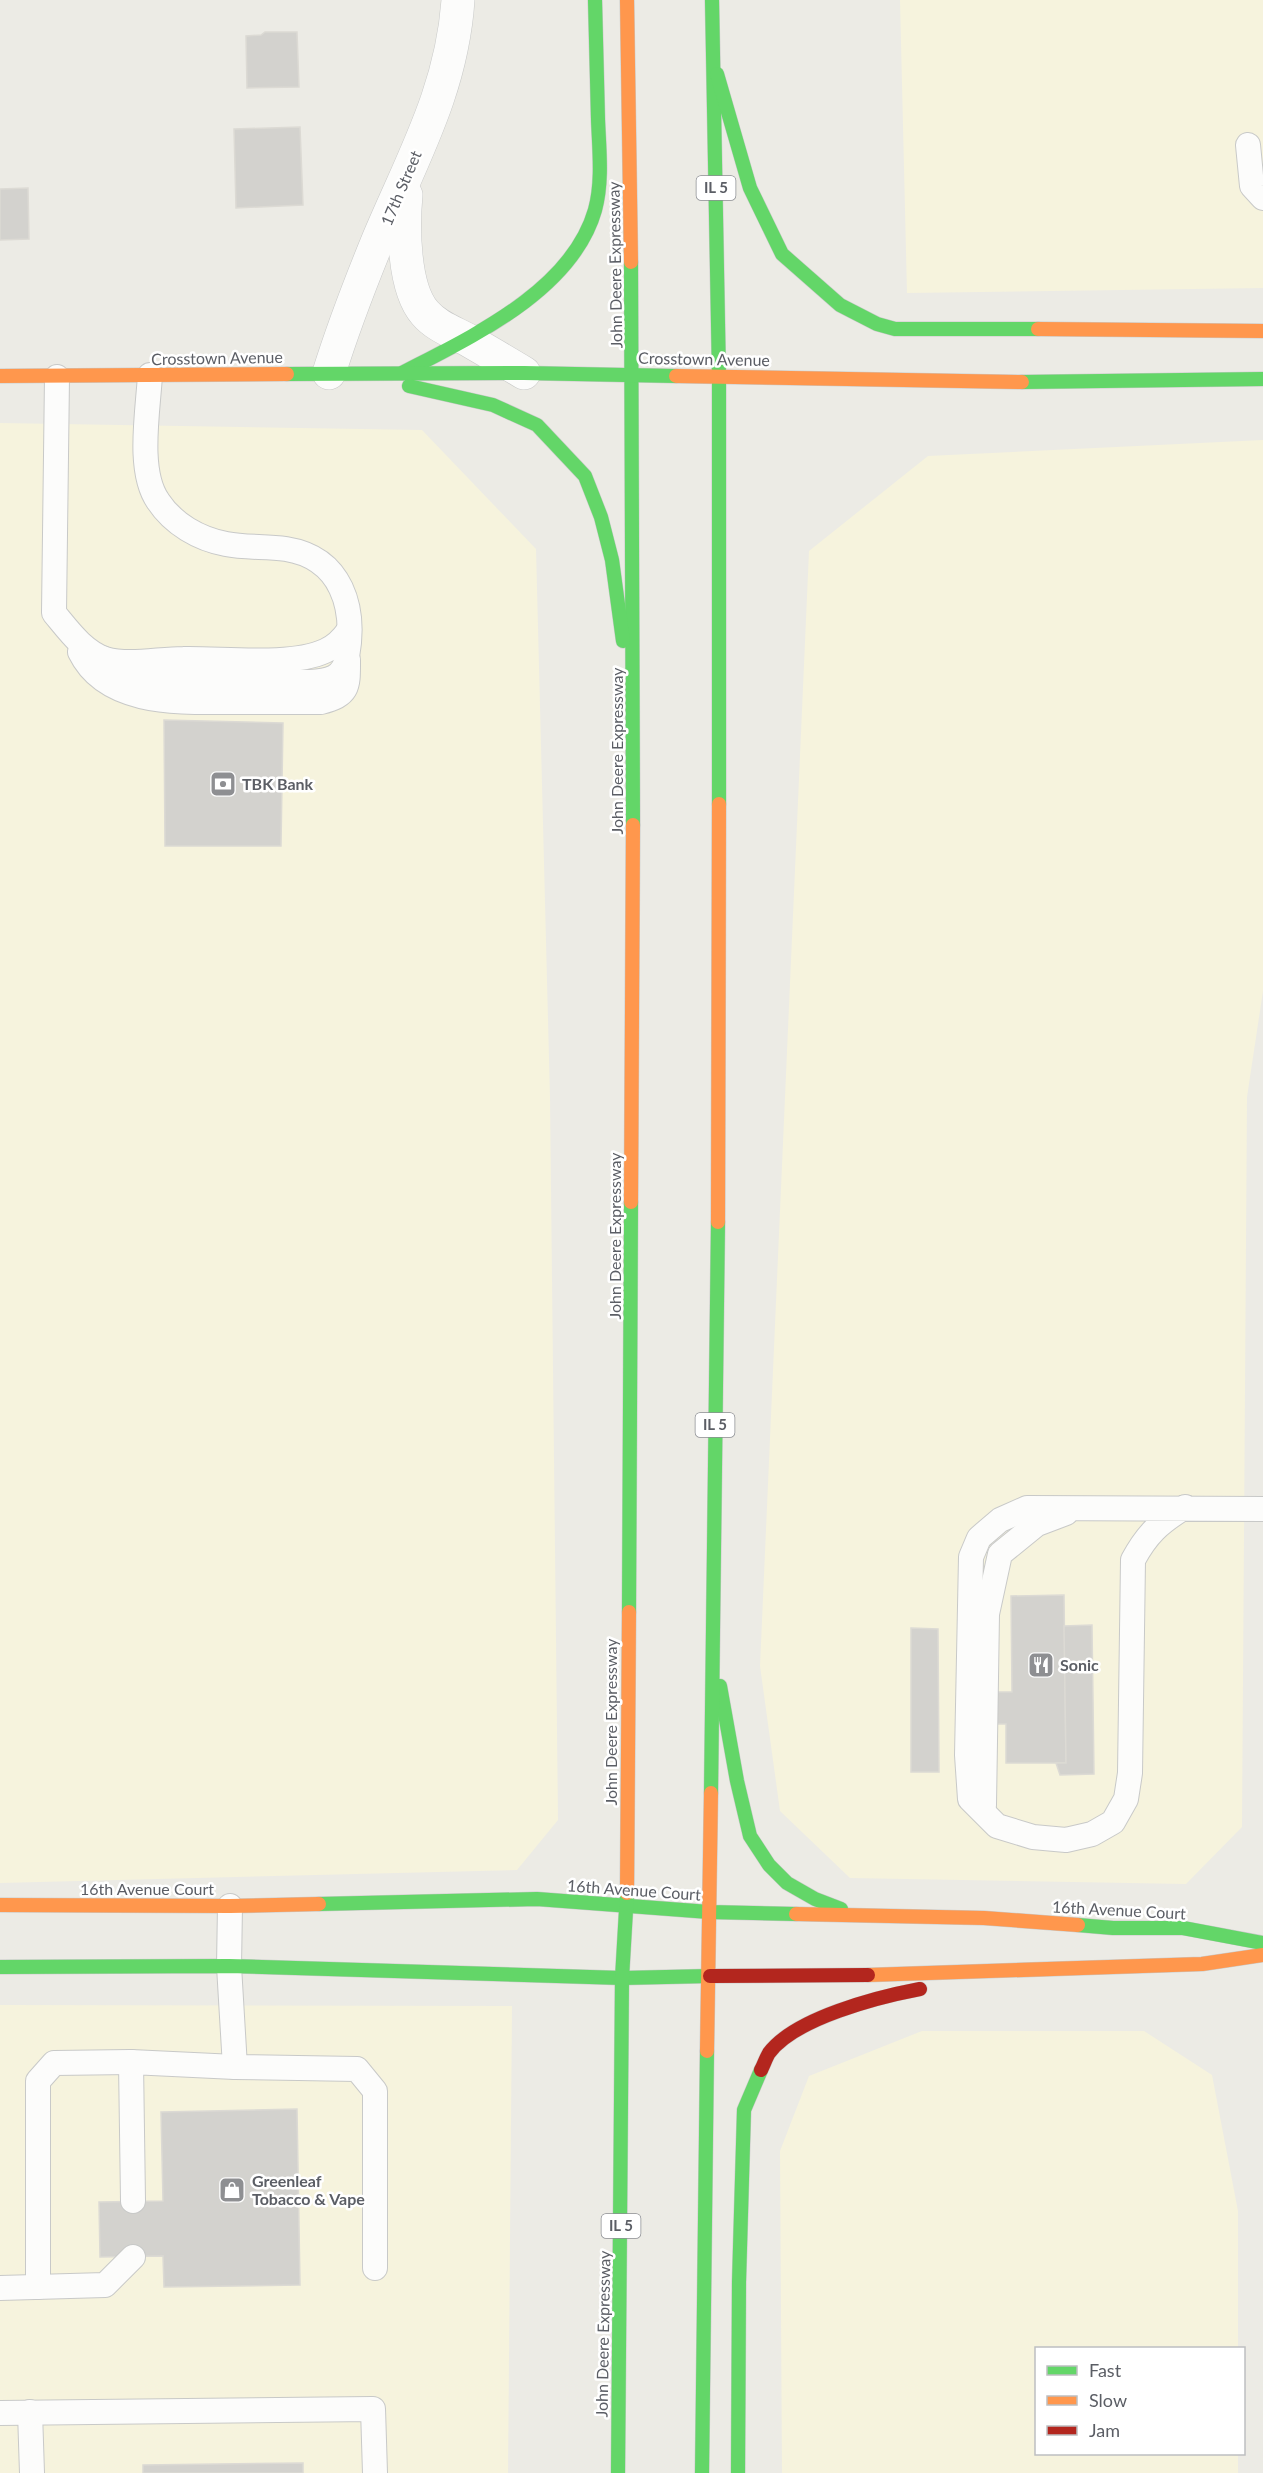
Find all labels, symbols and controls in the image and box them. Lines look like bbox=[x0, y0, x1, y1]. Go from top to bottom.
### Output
street label: 17th Street bbox=[376, 147, 425, 228]
road number: IL 5 bbox=[696, 176, 736, 200]
street label: John Deere Expressway bbox=[604, 181, 625, 349]
street label: Crosstown Avenue bbox=[151, 347, 283, 368]
street label: Crosstown Avenue bbox=[638, 348, 770, 369]
street label: John Deere Expressway bbox=[607, 667, 626, 834]
bank icon: TBK Bank bbox=[208, 769, 238, 799]
place label: TBK Bank bbox=[242, 774, 314, 793]
street label: John Deere Expressway bbox=[605, 1152, 624, 1319]
road number: IL 5 bbox=[696, 1413, 734, 1437]
street label: John Deere Expressway bbox=[601, 1638, 620, 1805]
restaurant icon: Sonic bbox=[1026, 1650, 1056, 1680]
place label: Sonic bbox=[1060, 1655, 1099, 1674]
street label: 16th Avenue Court bbox=[567, 1875, 702, 1904]
street label: 16th Avenue Court bbox=[80, 1879, 214, 1898]
street label: 16th Avenue Court bbox=[1052, 1897, 1187, 1923]
place label: Greenleaf Tobacco & Vape bbox=[252, 2171, 365, 2208]
shop icon: Greenleaf Tobacco & Vape bbox=[217, 2175, 247, 2205]
road number: IL 5 bbox=[602, 2214, 640, 2238]
street label: John Deere Expressway bbox=[592, 2250, 613, 2418]
legend bbox=[1035, 2347, 1245, 2455]
text: Fast bbox=[1089, 2359, 1122, 2381]
text: Slow bbox=[1089, 2389, 1127, 2411]
text: Jam bbox=[1089, 2419, 1120, 2441]

